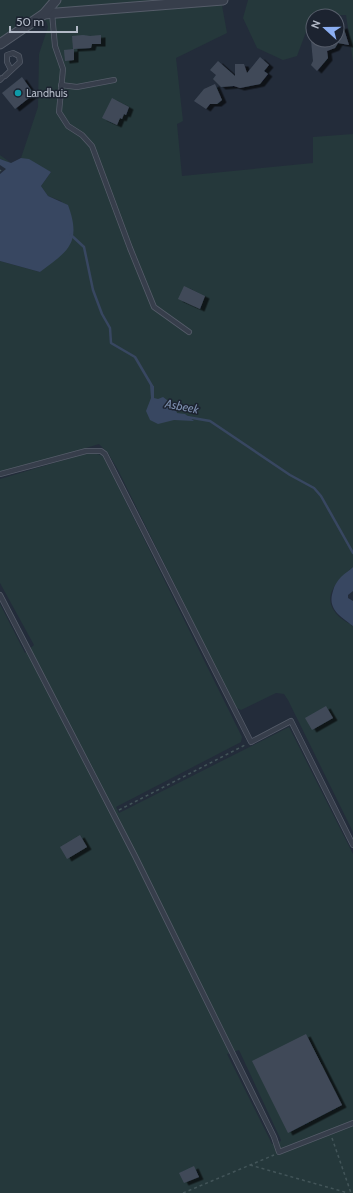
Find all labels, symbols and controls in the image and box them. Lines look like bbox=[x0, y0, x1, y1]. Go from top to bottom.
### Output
scale bar bbox=[10, 8, 77, 34]
north arrow bbox=[305, 8, 345, 48]
text: 50 m bbox=[16, 14, 44, 29]
text: N bbox=[308, 18, 324, 31]
place label: Landhuis bbox=[26, 86, 68, 100]
marker: Landhuis bbox=[13, 88, 23, 98]
water label: Asbeek bbox=[163, 395, 201, 417]

